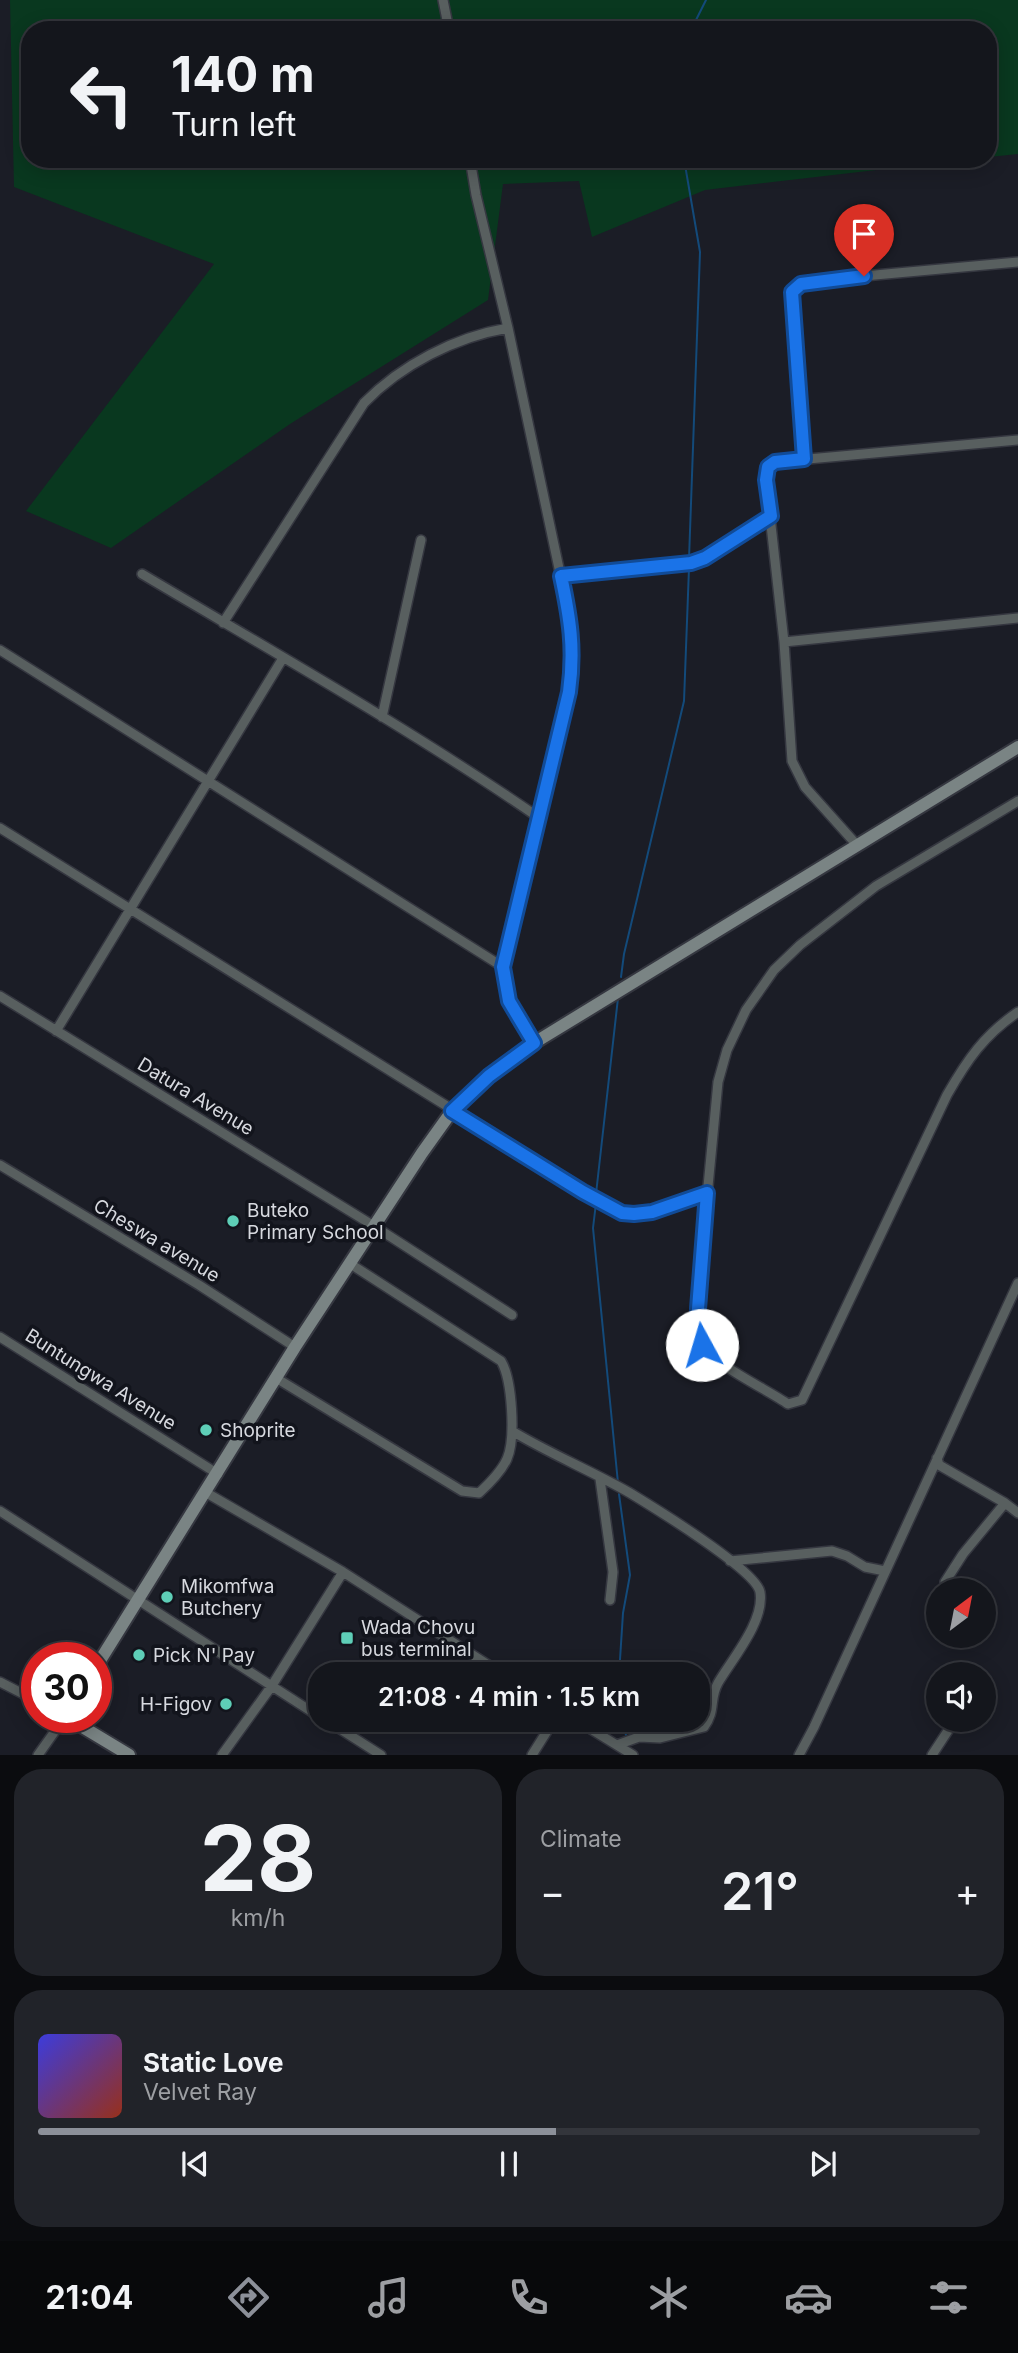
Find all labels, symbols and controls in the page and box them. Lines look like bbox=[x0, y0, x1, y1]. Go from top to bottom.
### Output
text: 140 m bbox=[171, 45, 315, 104]
icon: left bbox=[56, 49, 147, 140]
text: Turn left bbox=[171, 105, 296, 144]
pin bbox=[834, 204, 894, 276]
icon: arrive bbox=[845, 215, 883, 253]
street label: Datura Avenue bbox=[133, 1053, 258, 1140]
street label: Cheswa avenue bbox=[89, 1194, 224, 1287]
place label: Buteko Primary School bbox=[247, 1199, 384, 1244]
marker: Buteko Primary School bbox=[225, 1213, 241, 1229]
position arrow bbox=[665, 1308, 739, 1382]
street label: Buntungwa Avenue bbox=[21, 1324, 180, 1435]
place label: Shoprite bbox=[220, 1419, 296, 1442]
marker: Shoprite bbox=[198, 1422, 214, 1438]
place label: Mikomfwa Butchery bbox=[181, 1575, 274, 1620]
north arrow bbox=[926, 1578, 996, 1648]
map controls bbox=[926, 1578, 996, 1732]
marker: Mikomfwa Butchery bbox=[159, 1589, 175, 1605]
place label: Wada Chovu bus terminal bbox=[361, 1616, 475, 1661]
marker: Wada Chovu bus terminal bbox=[339, 1630, 355, 1646]
speed limit sign: 30 bbox=[21, 1642, 112, 1733]
place label: Pick N' Pay bbox=[153, 1644, 255, 1667]
marker: Pick N' Pay bbox=[131, 1647, 147, 1663]
button: sound bbox=[926, 1662, 996, 1732]
text: 21:08 · 4 min · 1.5 km bbox=[378, 1681, 640, 1712]
place label: H-Figov bbox=[140, 1693, 212, 1716]
marker: H-Figov bbox=[218, 1696, 234, 1712]
text: 28 bbox=[200, 1803, 316, 1913]
text: Climate bbox=[540, 1825, 622, 1853]
text: 21° bbox=[721, 1860, 799, 1923]
text: − bbox=[540, 1869, 565, 1915]
text: + bbox=[955, 1869, 980, 1915]
text: km/h bbox=[231, 1904, 285, 1932]
text: Static Love bbox=[143, 2047, 284, 2078]
text: Velvet Ray bbox=[143, 2078, 257, 2106]
icon: previous bbox=[176, 2145, 214, 2183]
icon: pause bbox=[490, 2145, 528, 2183]
icon: next bbox=[804, 2145, 842, 2183]
icon: directions bbox=[224, 2273, 273, 2322]
icon: music bbox=[364, 2273, 413, 2322]
icon: phone bbox=[504, 2273, 553, 2322]
icon: climate bbox=[644, 2273, 693, 2322]
icon: car bbox=[784, 2273, 833, 2322]
icon: filters bbox=[924, 2273, 973, 2322]
text: 21:04 bbox=[45, 2278, 133, 2317]

